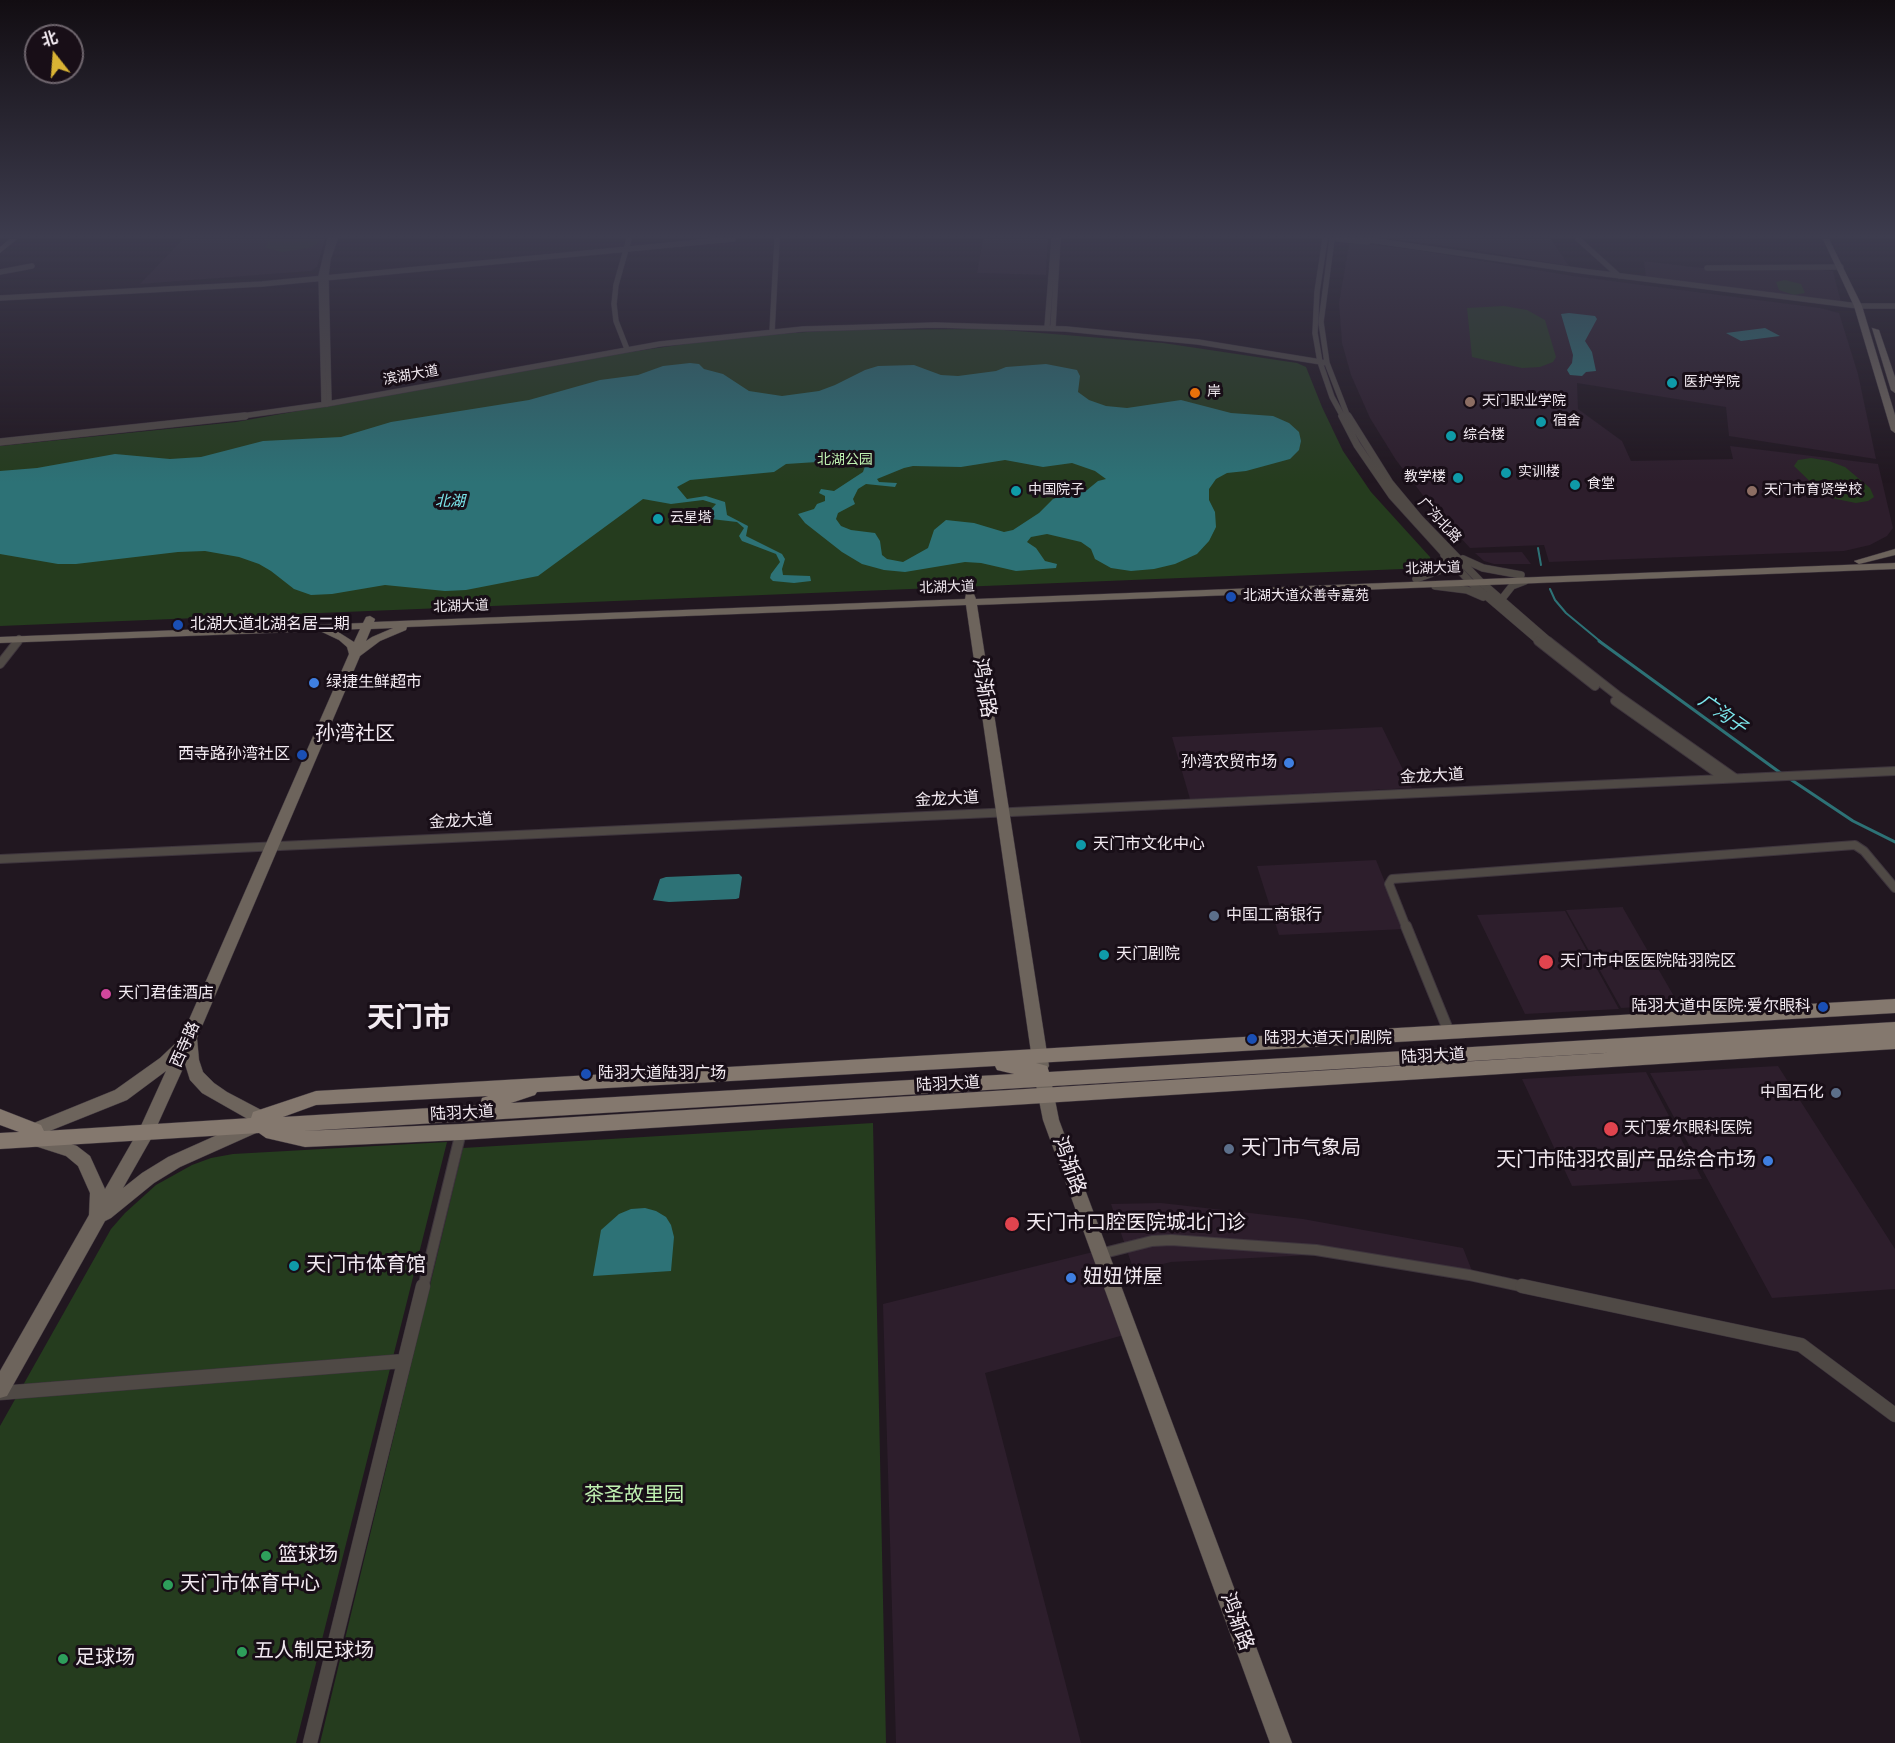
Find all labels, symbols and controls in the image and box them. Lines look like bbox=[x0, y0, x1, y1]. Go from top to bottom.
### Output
north arrow bbox=[24, 24, 84, 84]
text: 北 bbox=[38, 25, 60, 53]
street label: 滨湖大道 bbox=[382, 363, 440, 389]
place label: 医护学院 bbox=[1684, 375, 1740, 391]
marker: 医护学院 bbox=[1665, 376, 1679, 390]
place label: 岸 bbox=[1207, 385, 1221, 401]
marker: 岸 bbox=[1188, 386, 1202, 400]
place label: 天门职业学院 bbox=[1482, 394, 1566, 410]
marker: 天门职业学院 bbox=[1463, 395, 1477, 409]
place label: 宿舍 bbox=[1553, 414, 1581, 430]
marker: 宿舍 bbox=[1534, 415, 1548, 429]
place label: 综合楼 bbox=[1463, 428, 1505, 444]
marker: 综合楼 bbox=[1444, 429, 1458, 443]
park label: 北湖公园 bbox=[817, 453, 873, 469]
place label: 实训楼 bbox=[1518, 465, 1560, 481]
marker: 实训楼 bbox=[1499, 466, 1513, 480]
place label: 教学楼 bbox=[1404, 470, 1446, 486]
marker: 教学楼 bbox=[1451, 471, 1465, 485]
place label: 食堂 bbox=[1587, 477, 1615, 493]
marker: 食堂 bbox=[1568, 478, 1582, 492]
place label: 中国院子 bbox=[1028, 483, 1084, 499]
place label: 天门市育贤学校 bbox=[1764, 483, 1862, 499]
marker: 中国院子 bbox=[1009, 484, 1023, 498]
marker: 天门市育贤学校 bbox=[1745, 484, 1759, 498]
water label: 北湖 bbox=[435, 493, 465, 511]
street label: 广沟北路 bbox=[1414, 495, 1464, 547]
place label: 云星塔 bbox=[670, 511, 712, 527]
marker: 云星塔 bbox=[651, 512, 665, 526]
street label: 北湖大道 bbox=[1405, 560, 1461, 578]
street label: 北湖大道 bbox=[919, 579, 975, 597]
place label: 北湖大道众善寺嘉苑 bbox=[1243, 589, 1369, 605]
marker: 北湖大道众善寺嘉苑 bbox=[1224, 590, 1238, 604]
street label: 北湖大道 bbox=[433, 598, 489, 616]
place label: 北湖大道北湖名居二期 bbox=[190, 615, 350, 635]
marker: 北湖大道北湖名居二期 bbox=[171, 618, 185, 632]
street label: 鸿渐路 bbox=[966, 656, 1000, 720]
place label: 绿捷生鲜超市 bbox=[326, 673, 422, 693]
marker: 绿捷生鲜超市 bbox=[307, 676, 321, 690]
water label: 广沟子 bbox=[1694, 691, 1750, 739]
district label: 孙湾社区 bbox=[315, 723, 395, 747]
place label: 西寺路孙湾社区 bbox=[178, 745, 290, 765]
marker: 西寺路孙湾社区 bbox=[295, 748, 309, 762]
place label: 孙湾农贸市场 bbox=[1181, 753, 1277, 773]
marker: 孙湾农贸市场 bbox=[1282, 756, 1296, 770]
street label: 金龙大道 bbox=[1400, 766, 1464, 788]
street label: 金龙大道 bbox=[915, 789, 979, 811]
street label: 金龙大道 bbox=[429, 811, 493, 833]
place label: 天门市文化中心 bbox=[1093, 835, 1205, 855]
marker: 天门市文化中心 bbox=[1074, 838, 1088, 852]
place label: 中国工商银行 bbox=[1226, 906, 1322, 926]
marker: 中国工商银行 bbox=[1207, 909, 1221, 923]
place label: 天门剧院 bbox=[1116, 945, 1180, 965]
marker: 天门剧院 bbox=[1097, 948, 1111, 962]
place label: 天门市中医医院陆羽院区 bbox=[1560, 952, 1736, 972]
marker: 天门市中医医院陆羽院区 bbox=[1537, 953, 1555, 971]
place label: 天门君佳酒店 bbox=[118, 984, 214, 1004]
marker: 天门君佳酒店 bbox=[99, 987, 113, 1001]
place label: 陆羽大道中医院·爱尔眼科 bbox=[1632, 997, 1811, 1017]
marker: 陆羽大道中医院·爱尔眼科 bbox=[1816, 1000, 1830, 1014]
district label: 天门市 bbox=[367, 1003, 451, 1037]
street label: 西寺路 bbox=[167, 1019, 205, 1071]
place label: 陆羽大道天门剧院 bbox=[1264, 1029, 1392, 1049]
marker: 陆羽大道天门剧院 bbox=[1245, 1032, 1259, 1046]
street label: 陆羽大道 bbox=[1401, 1046, 1465, 1068]
place label: 陆羽大道陆羽广场 bbox=[598, 1064, 726, 1084]
marker: 陆羽大道陆羽广场 bbox=[579, 1067, 593, 1081]
street label: 陆羽大道 bbox=[916, 1074, 980, 1096]
place label: 中国石化 bbox=[1760, 1083, 1824, 1103]
marker: 中国石化 bbox=[1829, 1086, 1843, 1100]
street label: 陆羽大道 bbox=[430, 1103, 494, 1125]
place label: 天门爱尔眼科医院 bbox=[1624, 1119, 1752, 1139]
marker: 天门爱尔眼科医院 bbox=[1602, 1120, 1620, 1138]
street label: 鸿渐路 bbox=[1046, 1134, 1090, 1198]
place label: 天门市气象局 bbox=[1241, 1137, 1361, 1161]
marker: 天门市气象局 bbox=[1222, 1142, 1236, 1156]
place label: 天门市陆羽农副产品综合市场 bbox=[1496, 1149, 1756, 1173]
marker: 天门市陆羽农副产品综合市场 bbox=[1761, 1154, 1775, 1168]
place label: 天门市口腔医院城北门诊 bbox=[1026, 1212, 1246, 1236]
marker: 天门市口腔医院城北门诊 bbox=[1003, 1215, 1021, 1233]
place label: 天门市体育馆 bbox=[306, 1254, 426, 1278]
marker: 天门市体育馆 bbox=[287, 1259, 301, 1273]
place label: 妞妞饼屋 bbox=[1083, 1266, 1163, 1290]
marker: 妞妞饼屋 bbox=[1064, 1271, 1078, 1285]
park label: 茶圣故里园 bbox=[584, 1484, 684, 1508]
place label: 篮球场 bbox=[278, 1544, 338, 1568]
marker: 篮球场 bbox=[259, 1549, 273, 1563]
place label: 天门市体育中心 bbox=[180, 1573, 320, 1597]
marker: 天门市体育中心 bbox=[161, 1578, 175, 1592]
street label: 鸿渐路 bbox=[1214, 1590, 1258, 1654]
place label: 五人制足球场 bbox=[254, 1640, 374, 1664]
marker: 五人制足球场 bbox=[235, 1645, 249, 1659]
place label: 足球场 bbox=[75, 1647, 135, 1671]
marker: 足球场 bbox=[56, 1652, 70, 1666]

